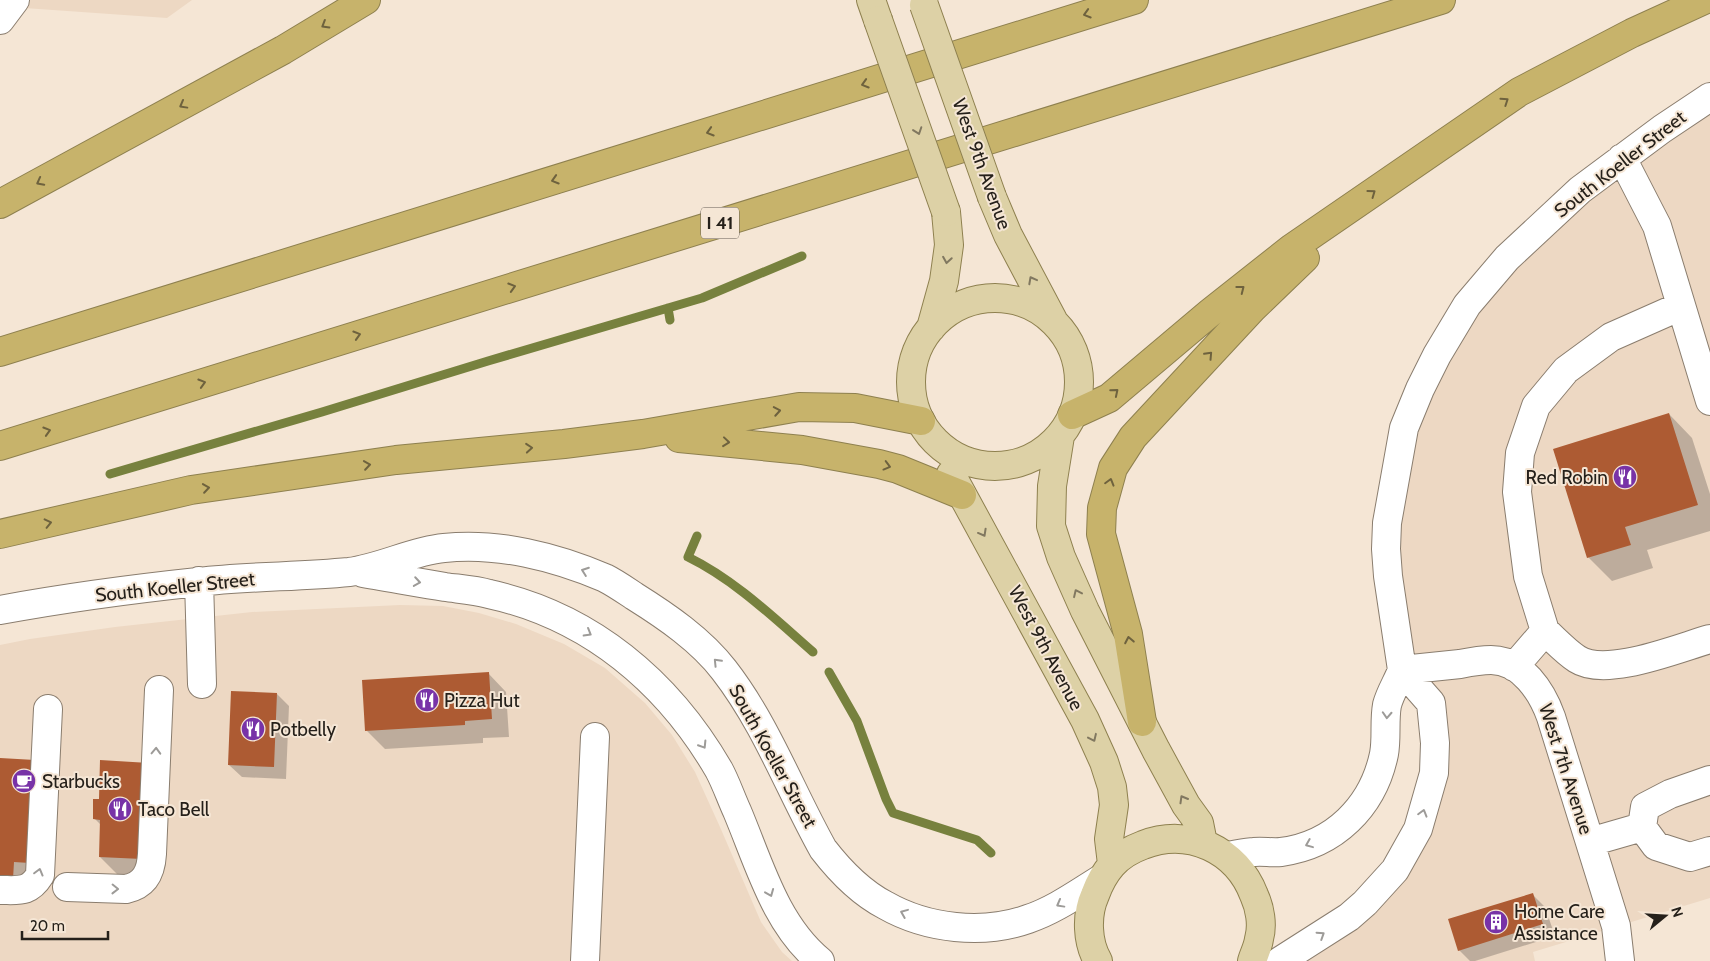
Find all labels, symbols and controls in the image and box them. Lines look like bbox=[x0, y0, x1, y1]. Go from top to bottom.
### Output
one-way arrow bbox=[1083, 9, 1092, 19]
one-way arrow bbox=[321, 19, 330, 29]
one-way arrow bbox=[861, 78, 870, 88]
street label: West 9th Avenue bbox=[948, 95, 1016, 233]
one-way arrow bbox=[1500, 98, 1509, 107]
one-way arrow bbox=[180, 99, 189, 109]
street label: South Koeller Street bbox=[1550, 105, 1691, 222]
one-way arrow bbox=[706, 126, 715, 136]
one-way arrow bbox=[912, 127, 922, 135]
one-way arrow bbox=[551, 174, 559, 184]
one-way arrow bbox=[37, 176, 46, 186]
one-way arrow bbox=[1366, 190, 1376, 199]
road number: I 41 bbox=[701, 208, 739, 238]
one-way arrow bbox=[942, 257, 953, 265]
one-way arrow bbox=[1028, 276, 1038, 285]
one-way arrow bbox=[508, 283, 516, 293]
one-way arrow bbox=[1235, 286, 1244, 295]
one-way arrow bbox=[352, 331, 361, 341]
one-way arrow bbox=[1203, 352, 1212, 361]
one-way arrow bbox=[197, 379, 205, 389]
one-way arrow bbox=[1109, 390, 1118, 398]
one-way arrow bbox=[773, 406, 782, 416]
one-way arrow bbox=[42, 427, 50, 437]
one-way arrow bbox=[723, 436, 731, 447]
one-way arrow bbox=[525, 442, 533, 453]
one-way arrow bbox=[363, 460, 371, 470]
one-way arrow bbox=[882, 461, 890, 471]
restaurant icon: Red Robin bbox=[1612, 464, 1638, 490]
place label: Red Robin bbox=[1526, 466, 1608, 489]
one-way arrow bbox=[1104, 478, 1114, 486]
one-way arrow bbox=[203, 483, 211, 494]
one-way arrow bbox=[43, 518, 52, 529]
one-way arrow bbox=[977, 528, 987, 537]
street label: South Koeller Street bbox=[94, 567, 257, 607]
one-way arrow bbox=[581, 567, 589, 577]
one-way arrow bbox=[413, 576, 421, 587]
street label: West 9th Avenue bbox=[1004, 582, 1089, 714]
one-way arrow bbox=[1073, 589, 1083, 598]
one-way arrow bbox=[582, 627, 591, 637]
one-way arrow bbox=[1124, 635, 1134, 644]
one-way arrow bbox=[714, 659, 723, 668]
street label: South Koeller Street bbox=[724, 680, 822, 832]
restaurant icon: Pizza Hut bbox=[414, 687, 440, 713]
place label: Pizza Hut bbox=[444, 689, 520, 712]
street label: West 7th Avenue bbox=[1534, 701, 1598, 838]
one-way arrow bbox=[1381, 712, 1392, 720]
restaurant icon: Potbelly bbox=[240, 716, 266, 742]
place label: Potbelly bbox=[270, 718, 336, 741]
one-way arrow bbox=[1086, 733, 1097, 742]
one-way arrow bbox=[697, 740, 707, 749]
one-way arrow bbox=[151, 746, 162, 754]
cafe icon: Starbucks bbox=[11, 768, 37, 794]
place label: Starbucks bbox=[42, 770, 120, 793]
restaurant icon: Taco Bell bbox=[107, 796, 133, 822]
one-way arrow bbox=[1180, 796, 1190, 805]
place label: Taco Bell bbox=[138, 798, 210, 821]
one-way arrow bbox=[1417, 809, 1427, 818]
one-way arrow bbox=[1305, 838, 1313, 848]
one-way arrow bbox=[33, 868, 44, 877]
one-way arrow bbox=[112, 884, 120, 894]
one-way arrow bbox=[765, 888, 775, 896]
north arrow bbox=[1640, 891, 1690, 941]
one-way arrow bbox=[1056, 898, 1065, 908]
place label: Home Care Assistance bbox=[1514, 900, 1605, 945]
text: N bbox=[1667, 904, 1687, 919]
scale bar bbox=[22, 908, 109, 940]
one-way arrow bbox=[900, 909, 908, 919]
building icon: Home Care Assistance bbox=[1483, 909, 1509, 935]
text: 20 m bbox=[30, 917, 65, 935]
one-way arrow bbox=[1316, 932, 1325, 942]

